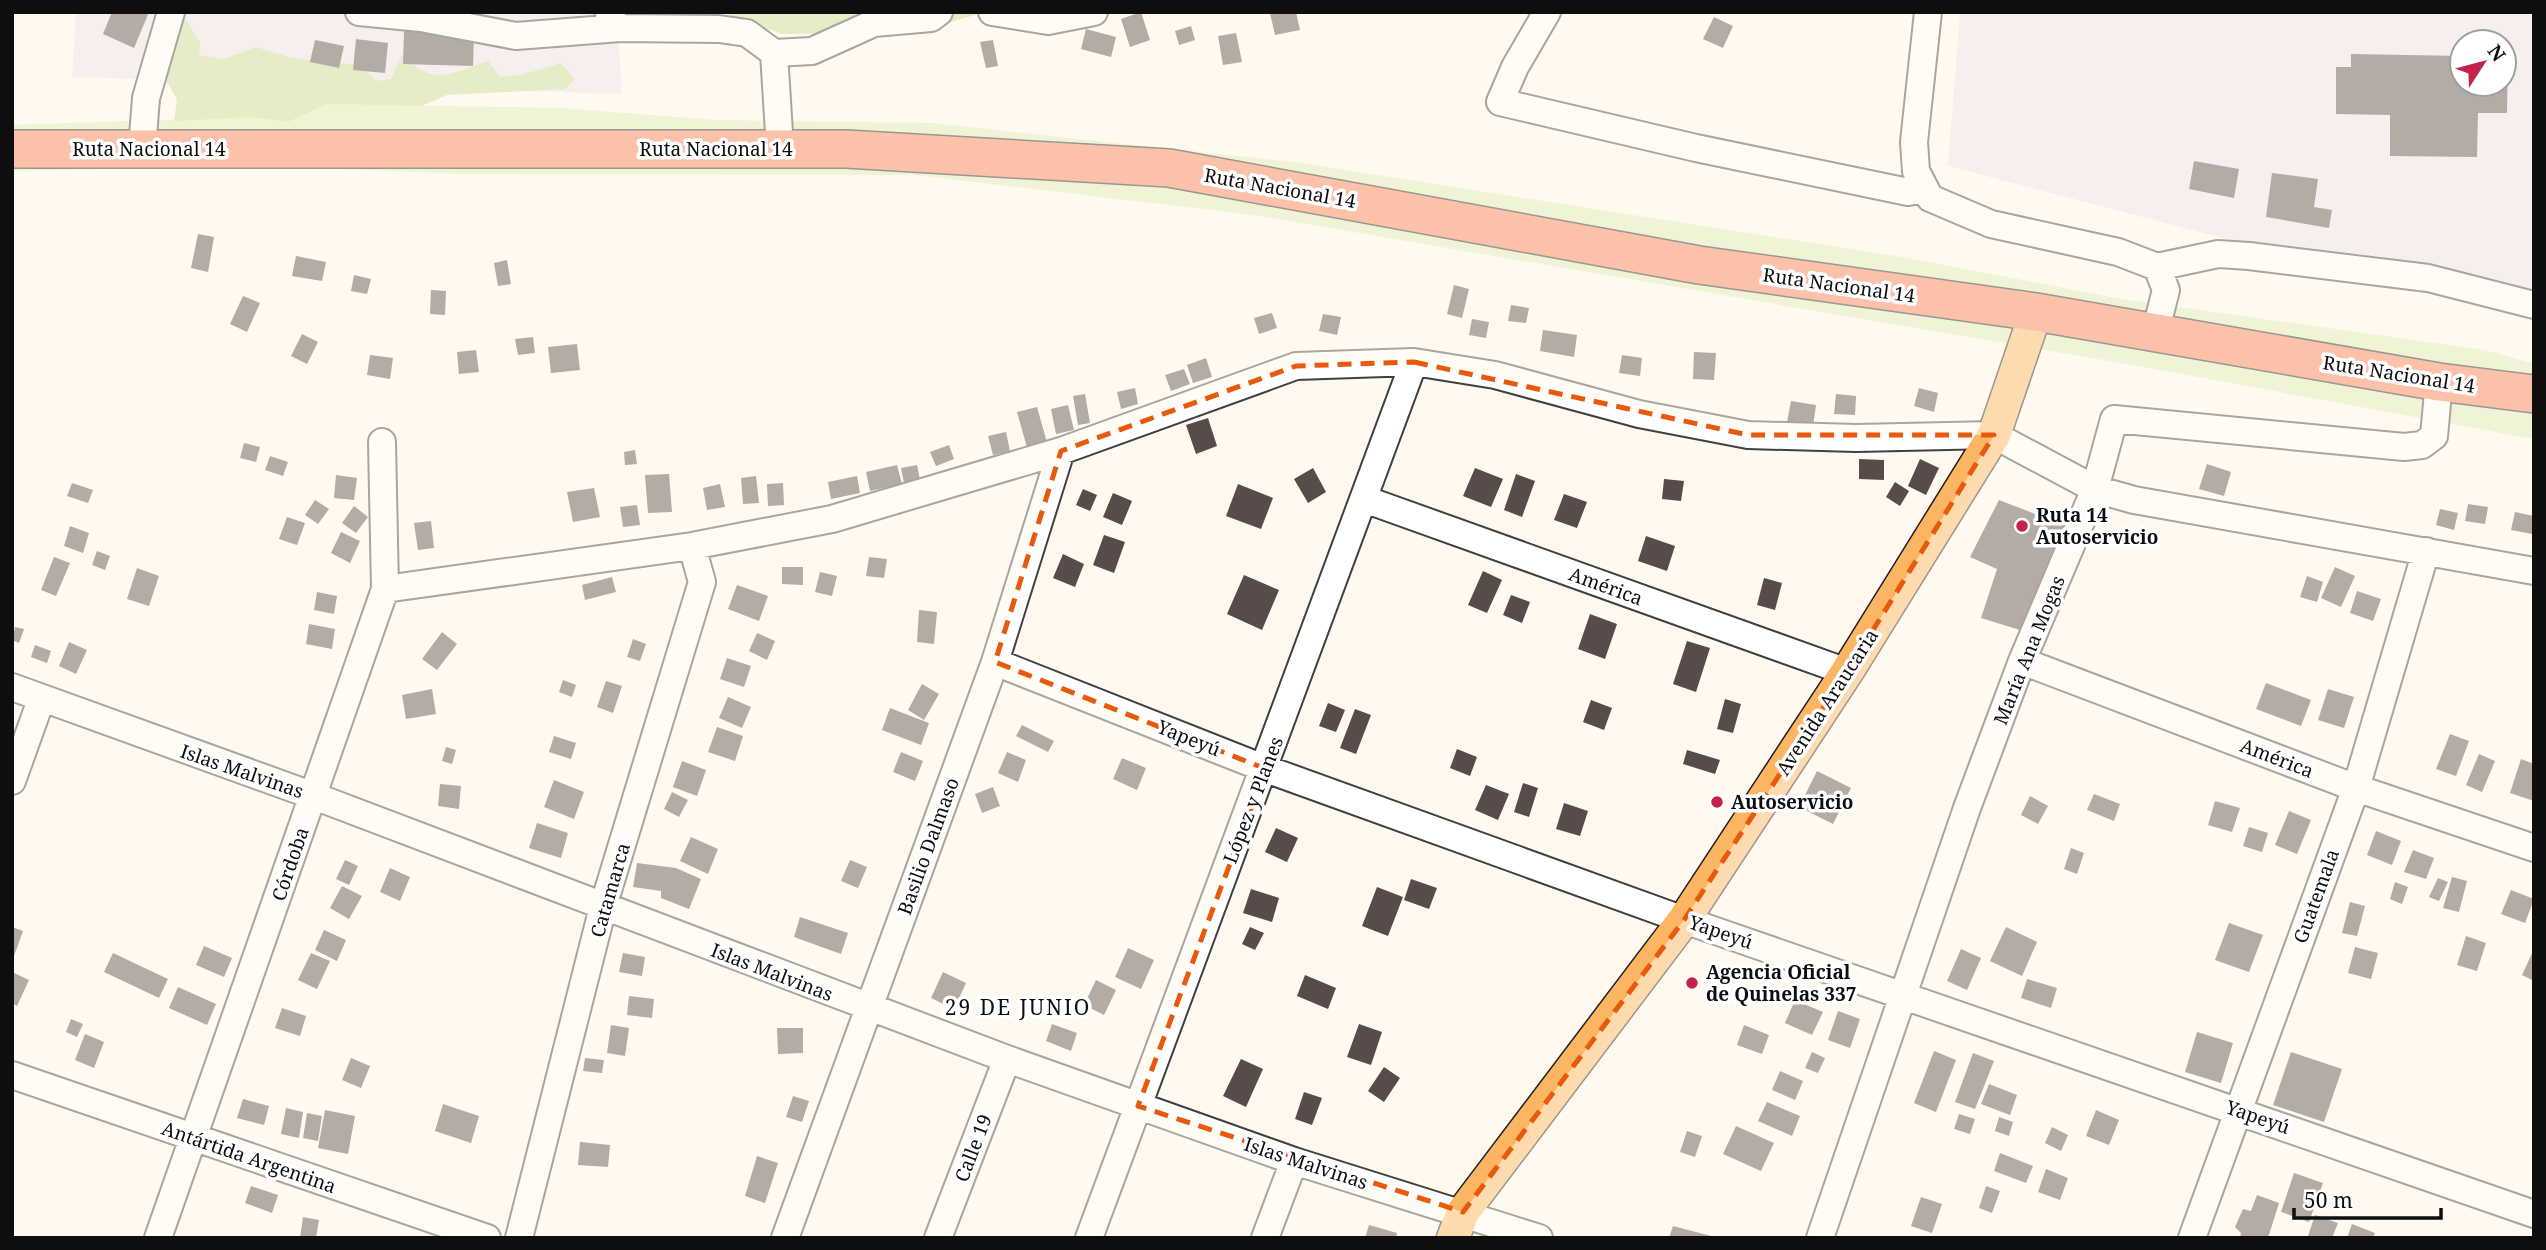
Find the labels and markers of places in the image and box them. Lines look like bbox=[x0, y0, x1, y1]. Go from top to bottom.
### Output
place label: Ruta 14 Autoservicio bbox=[2036, 502, 2158, 550]
marker: Ruta 14 Autoservicio bbox=[2014, 518, 2030, 534]
place label: Autoservicio bbox=[1731, 789, 1853, 815]
marker: Autoservicio bbox=[1709, 794, 1725, 810]
place label: Agencia Oficial de Quinelas 337 bbox=[1706, 959, 1856, 1007]
marker: Agencia Oficial de Quinelas 337 bbox=[1684, 975, 1700, 991]

